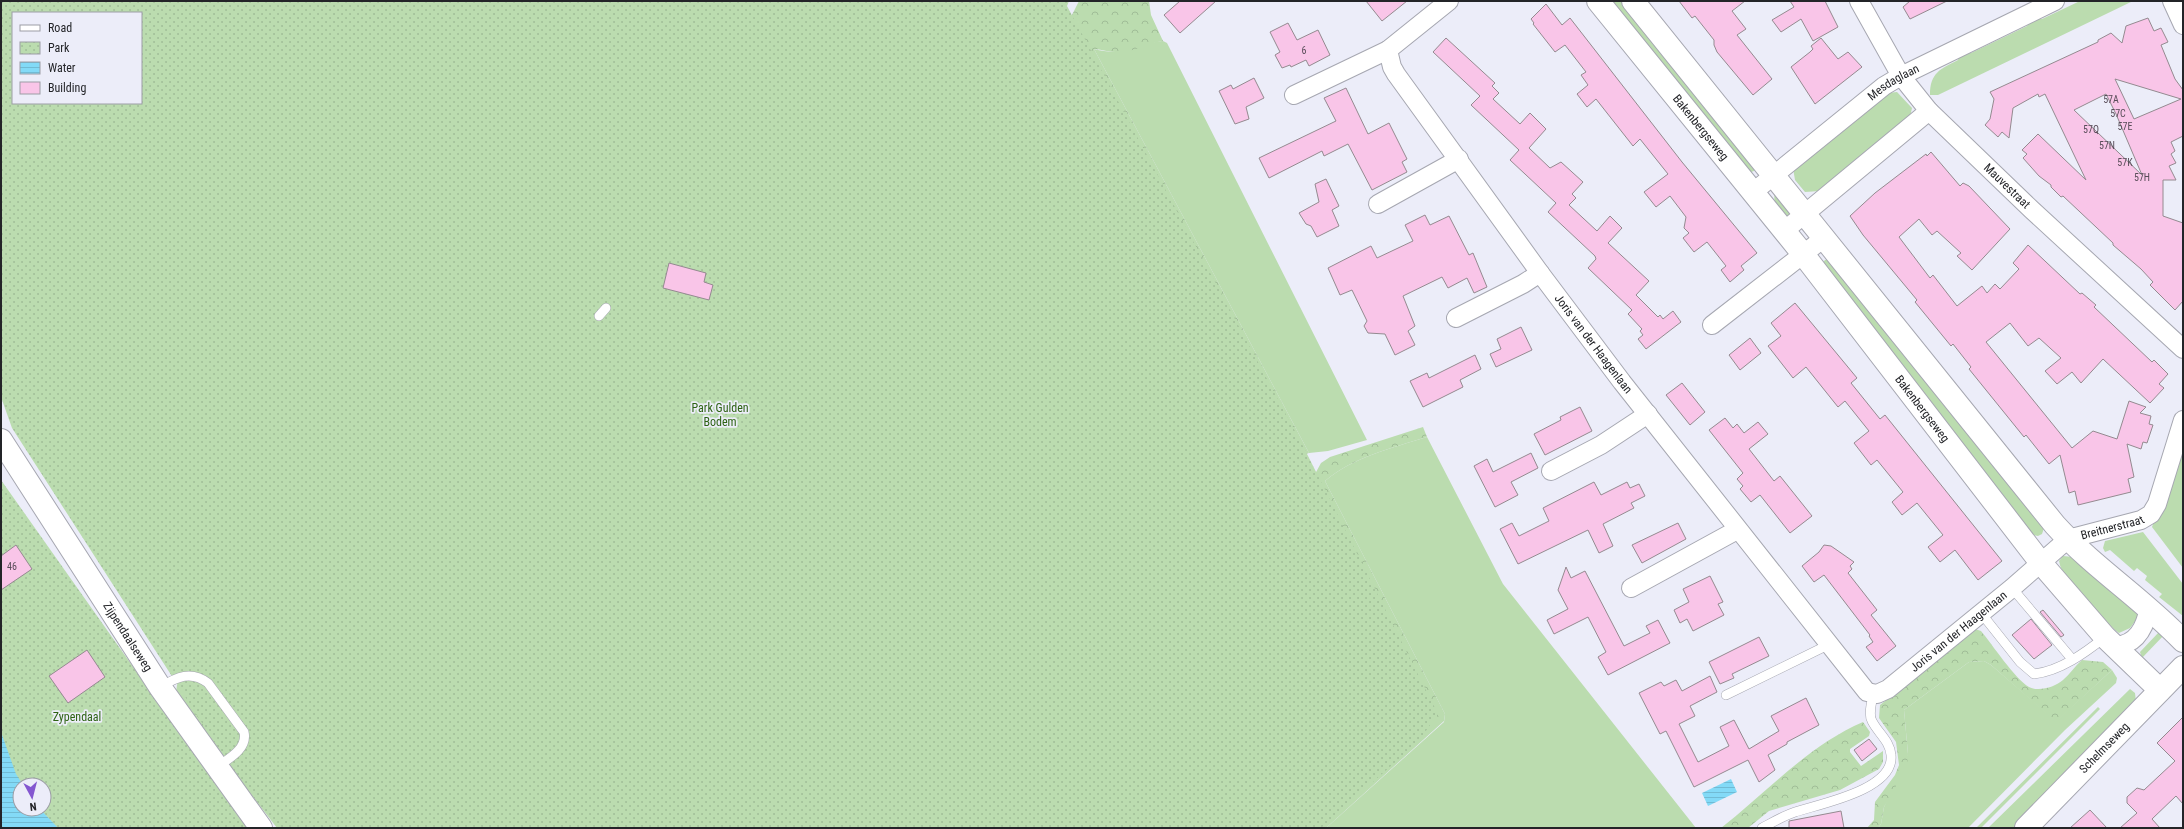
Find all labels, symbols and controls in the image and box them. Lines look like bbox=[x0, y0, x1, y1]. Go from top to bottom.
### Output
legend bbox=[12, 12, 142, 104]
text: Road bbox=[48, 21, 72, 35]
text: Park bbox=[48, 41, 70, 55]
house number: 6 bbox=[1302, 45, 1307, 56]
text: Water bbox=[48, 61, 76, 75]
street label: Mesdaglaan bbox=[1865, 61, 1922, 103]
text: Building bbox=[48, 81, 86, 95]
street label: Bakenbergseweg bbox=[1670, 92, 1731, 163]
house number: 57A bbox=[2103, 94, 2119, 105]
house number: 57C bbox=[2110, 108, 2126, 119]
house number: 57E bbox=[2118, 121, 2132, 132]
house number: 57Q bbox=[2083, 124, 2099, 135]
house number: 57N bbox=[2099, 140, 2115, 151]
house number: 57K bbox=[2117, 157, 2133, 168]
street label: Mauvestraat bbox=[1981, 161, 2033, 212]
house number: 57H bbox=[2134, 172, 2150, 183]
street label: Joris van der Haagenlaan bbox=[1552, 292, 1635, 396]
street label: Bakenbergseweg bbox=[1892, 373, 1952, 445]
park label: Park Gulden Bodem bbox=[691, 401, 749, 429]
street label: Breitnerstraat bbox=[2079, 512, 2147, 542]
house number: 46 bbox=[7, 561, 17, 572]
street label: Joris van der Haagenlaan bbox=[1908, 588, 2010, 675]
street label: Zijpendaalseweg bbox=[100, 599, 155, 674]
park label: Zypendaal bbox=[53, 710, 101, 724]
street label: Schelmseweg bbox=[2076, 719, 2132, 776]
north arrow bbox=[12, 777, 52, 817]
text: N bbox=[29, 800, 37, 813]

